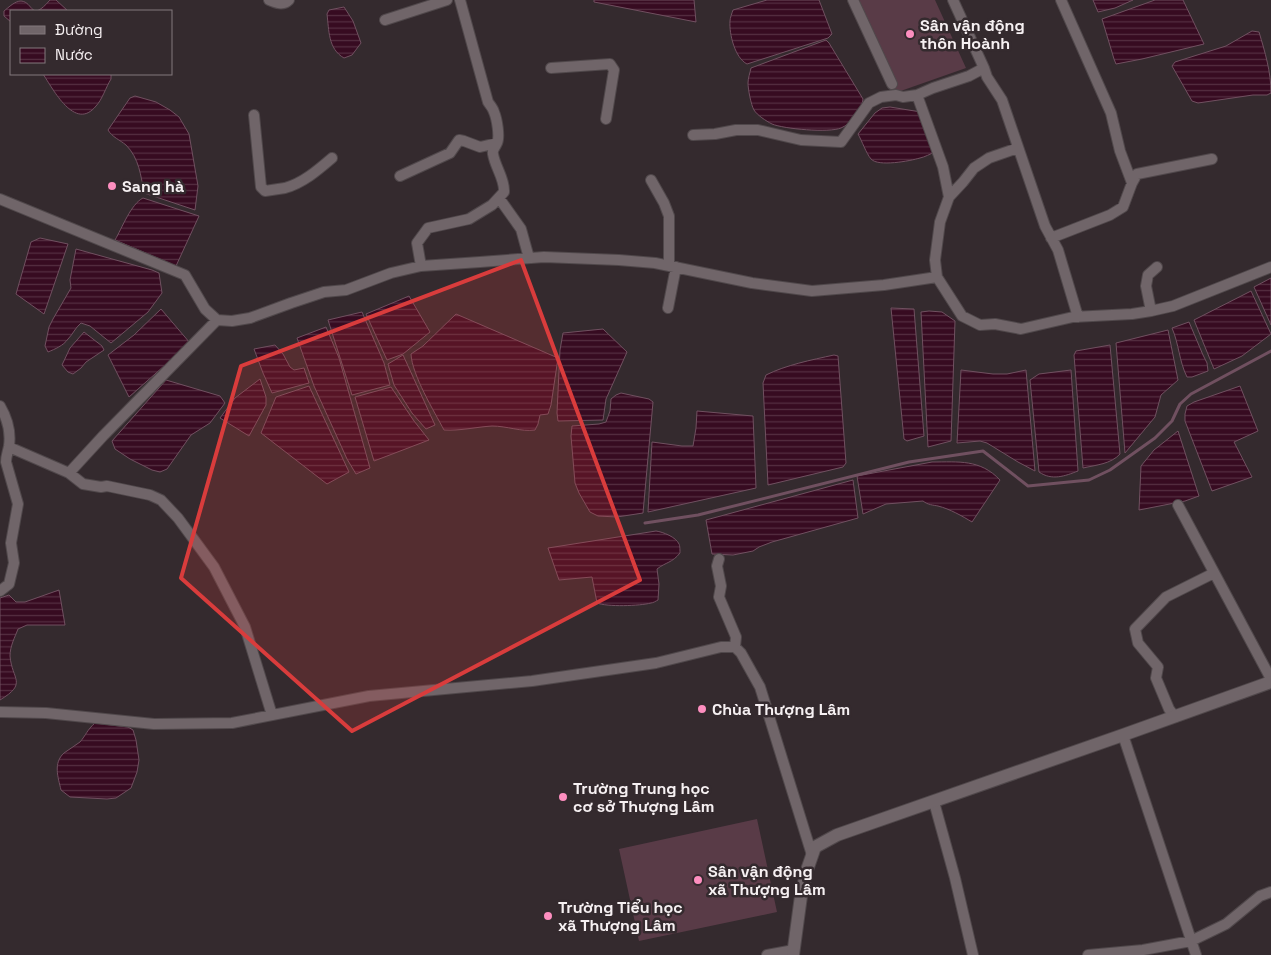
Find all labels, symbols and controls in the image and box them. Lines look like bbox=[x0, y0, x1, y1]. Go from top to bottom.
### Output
legend bbox=[10, 10, 172, 75]
place label: Sân vận động thôn Hoành bbox=[920, 15, 1025, 54]
text: Đường bbox=[55, 20, 103, 39]
marker: Sân vận động thôn Hoành bbox=[904, 28, 916, 40]
text: Nước bbox=[55, 45, 93, 64]
place label: Sang hà bbox=[122, 176, 184, 197]
marker: Sang hà bbox=[106, 180, 118, 192]
place label: Chùa Thượng Lâm bbox=[712, 699, 850, 720]
marker: Chùa Thượng Lâm bbox=[696, 703, 708, 715]
place label: Trường Trung học cơ sở Thượng Lâm bbox=[573, 778, 714, 817]
marker: Trường Trung học cơ sở Thượng Lâm bbox=[557, 791, 569, 803]
place label: Sân vận động xã Thượng Lâm bbox=[708, 861, 826, 900]
marker: Sân vận động xã Thượng Lâm bbox=[692, 874, 704, 886]
place label: Trường Tiểu học xã Thượng Lâm bbox=[558, 897, 683, 936]
marker: Trường Tiểu học xã Thượng Lâm bbox=[542, 910, 554, 922]

